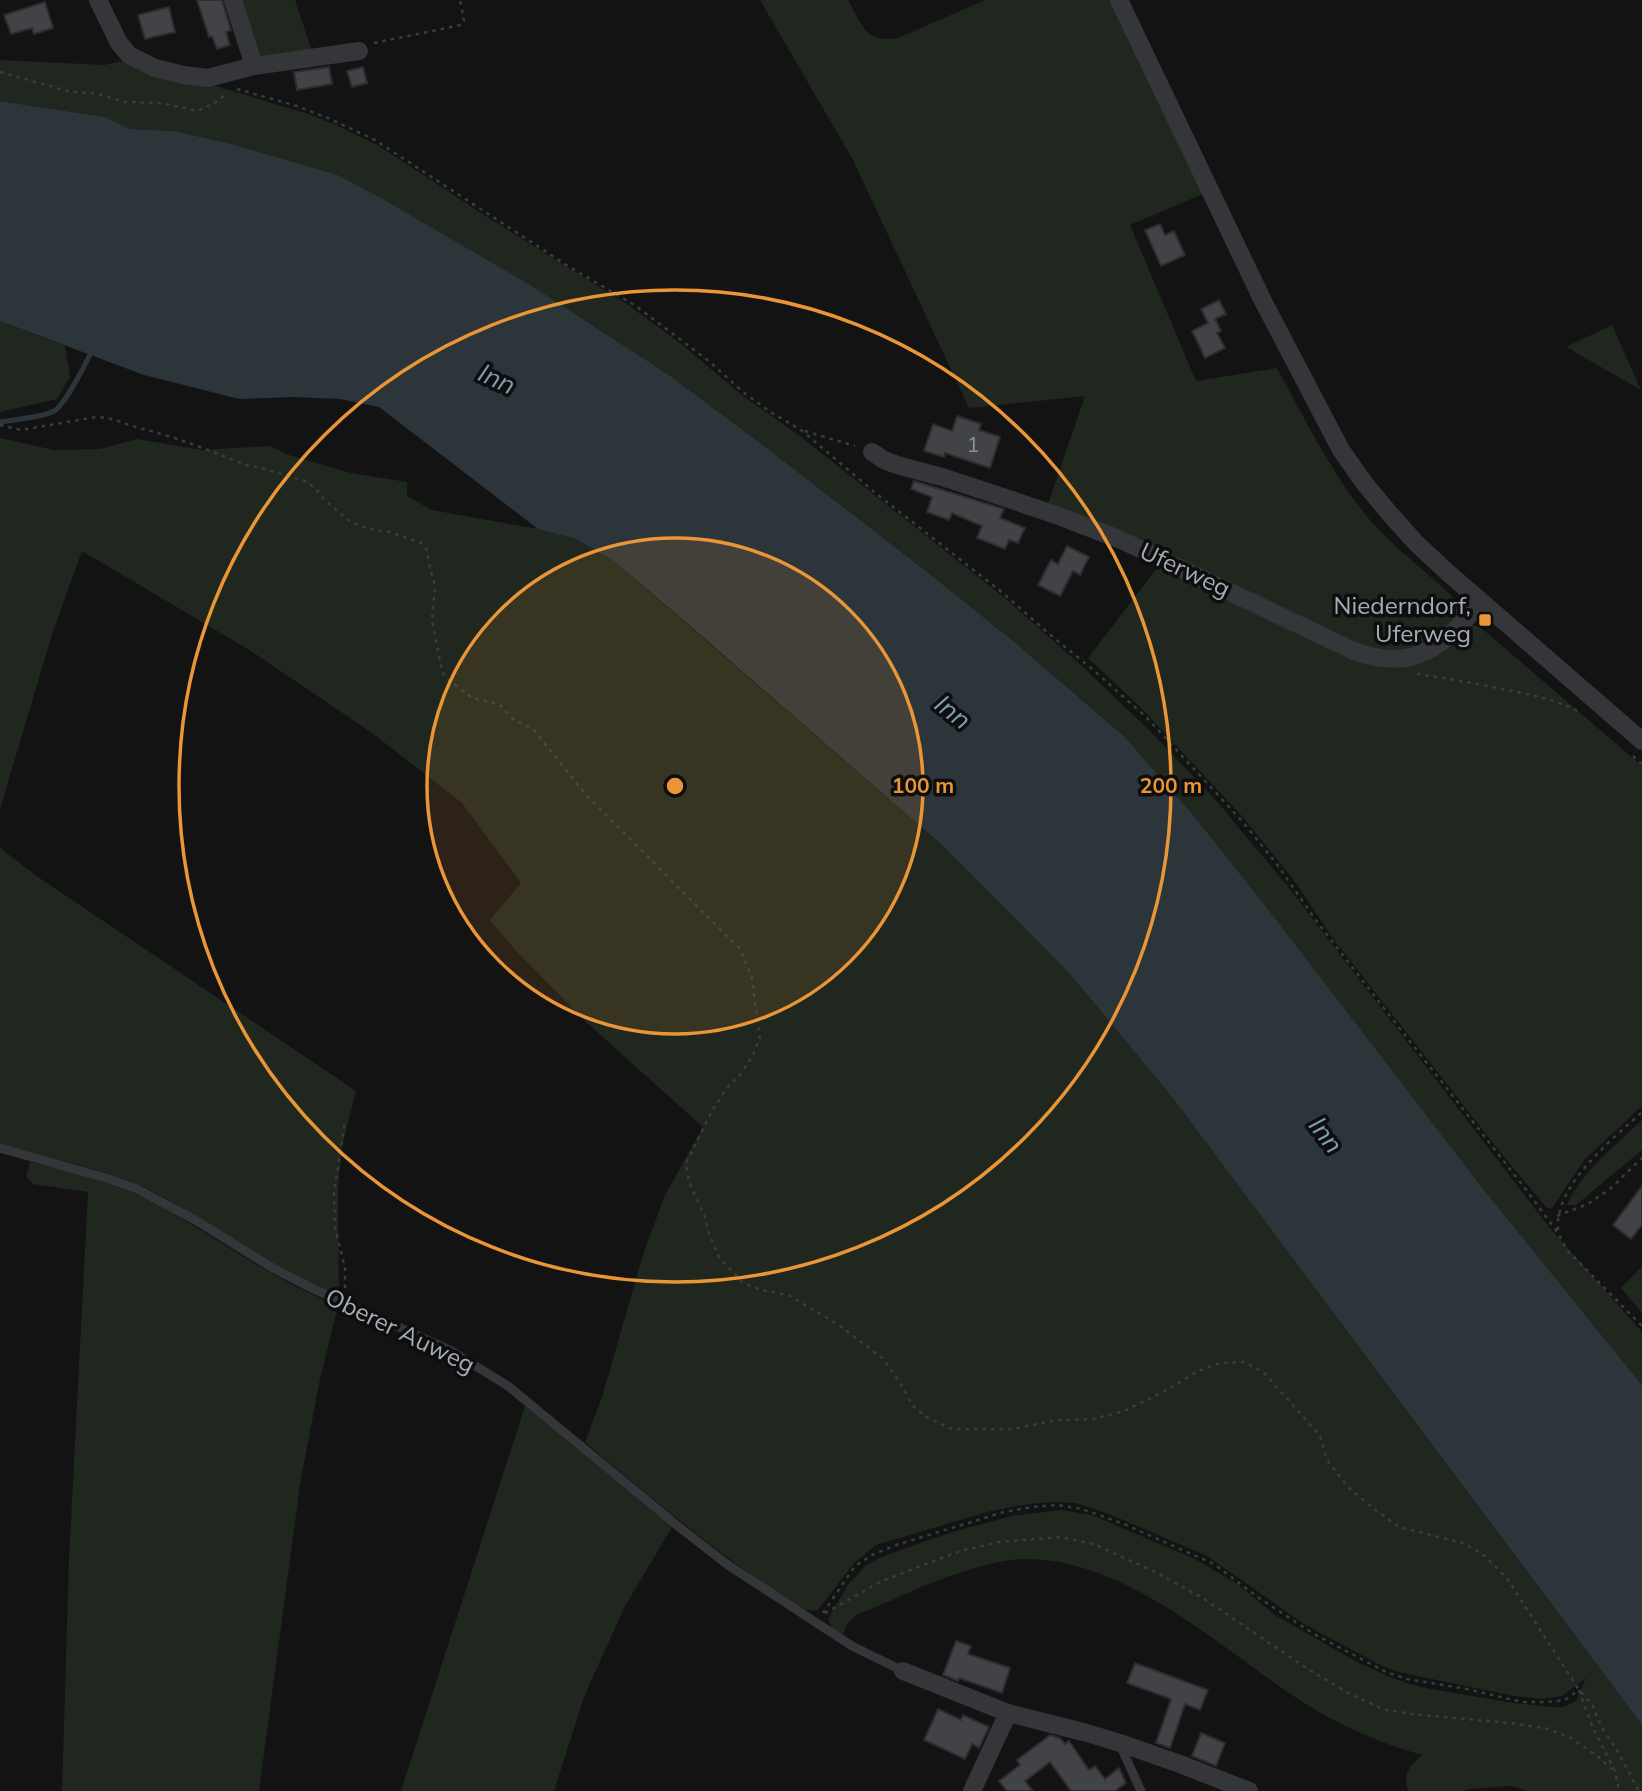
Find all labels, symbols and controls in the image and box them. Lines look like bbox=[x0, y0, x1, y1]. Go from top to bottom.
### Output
water label: Inn bbox=[473, 356, 521, 401]
house number: 1 bbox=[967, 431, 979, 457]
street label: Uferweg bbox=[1136, 535, 1235, 603]
place label: Niederndorf, Uferweg bbox=[1334, 590, 1471, 648]
marker: Niederndorf, Uferweg bbox=[1477, 612, 1493, 628]
water label: Inn bbox=[928, 687, 978, 736]
text: 100 m bbox=[892, 772, 954, 798]
text: 200 m bbox=[1140, 772, 1202, 798]
centre of rings bbox=[663, 774, 687, 798]
water label: Inn bbox=[1302, 1110, 1351, 1159]
street label: Oberer Auweg bbox=[321, 1281, 480, 1379]

